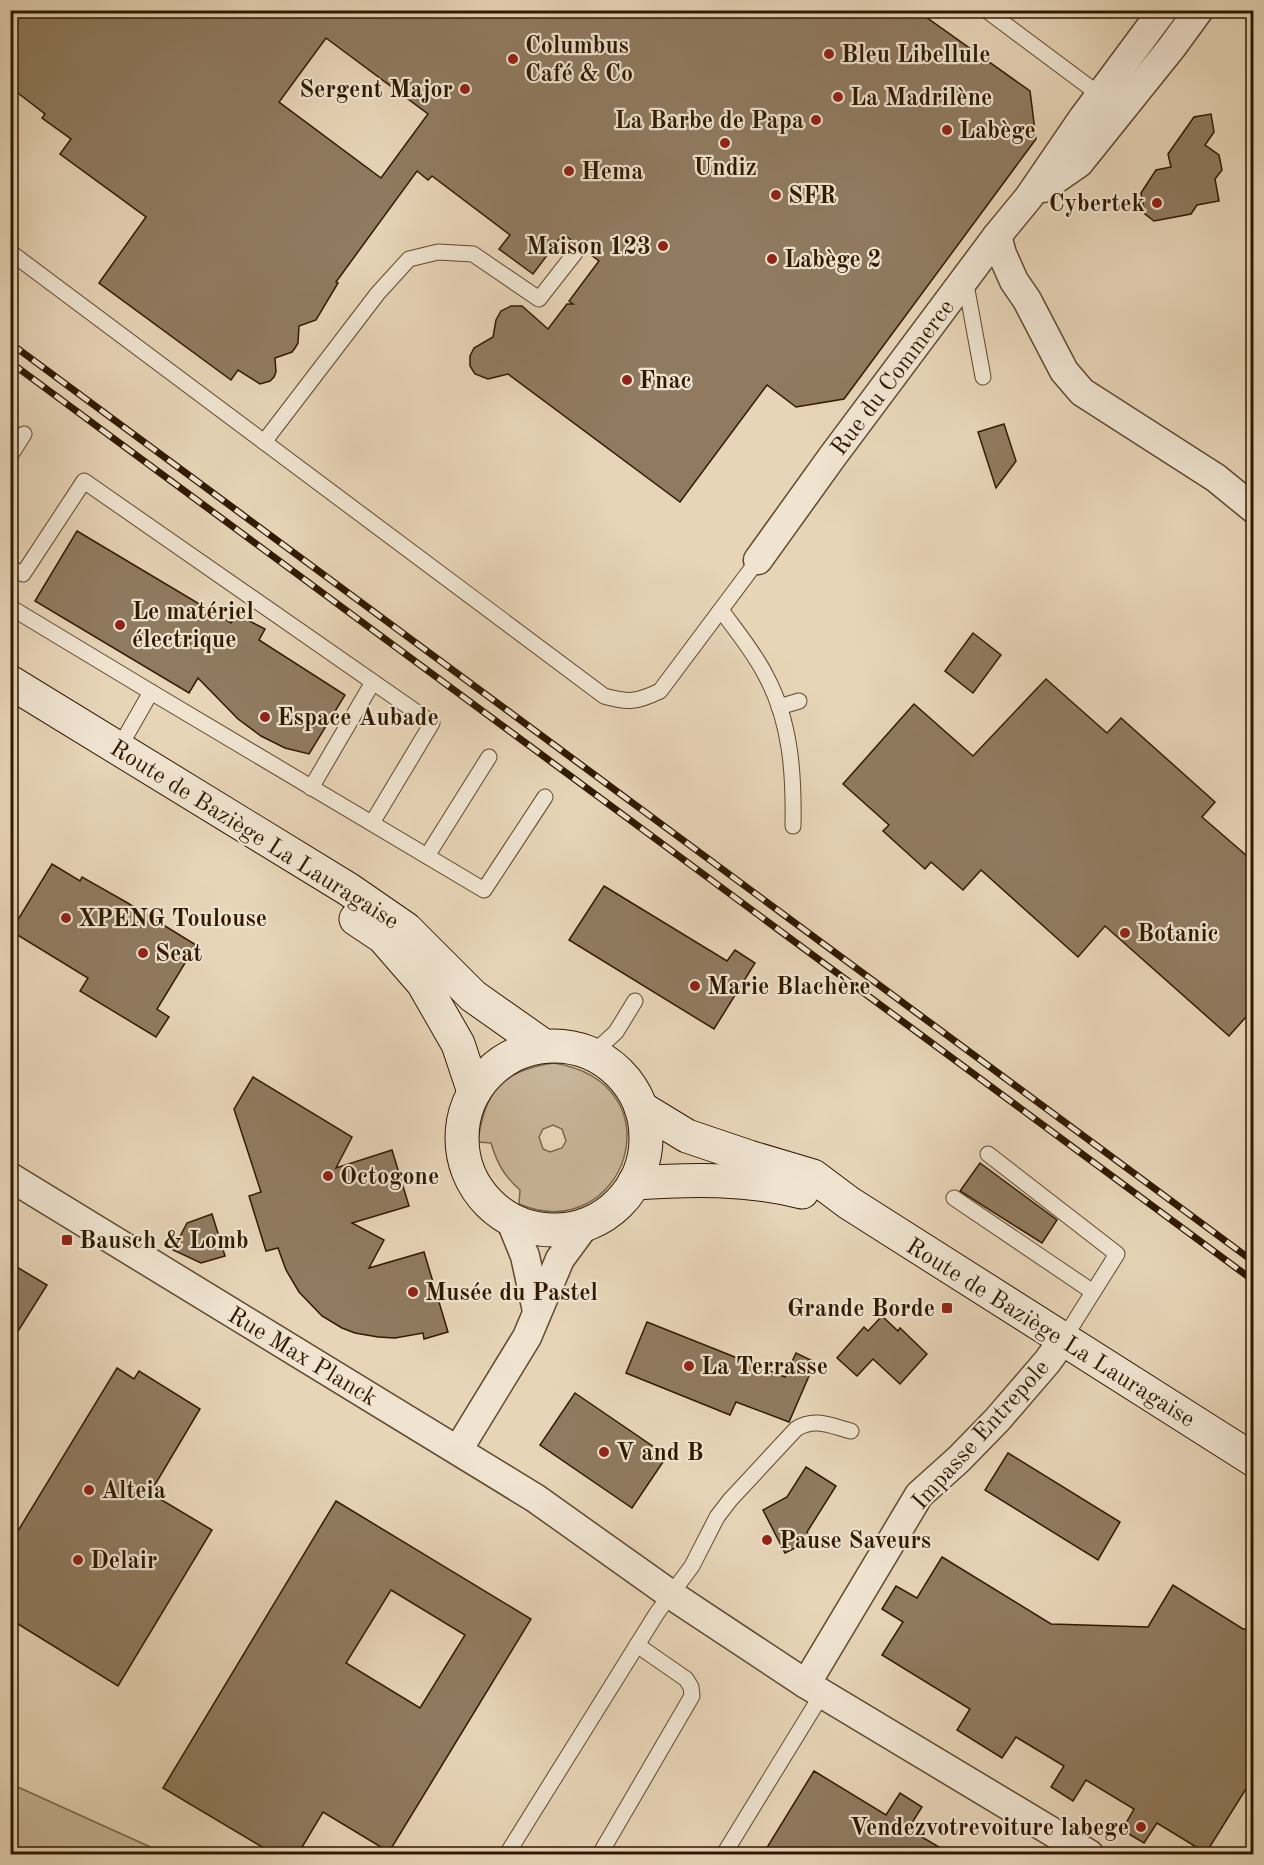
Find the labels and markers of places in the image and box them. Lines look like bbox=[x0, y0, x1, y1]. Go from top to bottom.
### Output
place label: Columbus Café & Co bbox=[525, 35, 633, 87]
place label: Bleu Libellule bbox=[841, 44, 991, 68]
marker: Bleu Libellule bbox=[822, 47, 836, 61]
marker: Columbus Café & Co bbox=[506, 52, 520, 66]
place label: Sergent Major bbox=[299, 79, 453, 103]
marker: Sergent Major bbox=[458, 82, 472, 96]
place label: La Madrilène bbox=[850, 87, 992, 111]
marker: La Madrilène bbox=[831, 90, 845, 104]
place label: La Barbe de Papa bbox=[614, 110, 804, 134]
marker: La Barbe de Papa bbox=[809, 113, 823, 127]
place label: Labège bbox=[959, 120, 1036, 144]
marker: Labège bbox=[940, 123, 954, 137]
marker: Undiz bbox=[718, 136, 732, 150]
place label: Undiz bbox=[693, 157, 757, 181]
place label: Hema bbox=[581, 161, 644, 185]
marker: Hema bbox=[562, 164, 576, 178]
place label: SFR bbox=[788, 185, 837, 209]
marker: SFR bbox=[769, 188, 783, 202]
place label: Cybertek bbox=[1049, 193, 1145, 217]
marker: Cybertek bbox=[1150, 196, 1164, 210]
place label: Maison 123 bbox=[526, 236, 651, 260]
marker: Maison 123 bbox=[656, 239, 670, 253]
place label: Labège 2 bbox=[784, 249, 882, 273]
marker: Labège 2 bbox=[765, 252, 779, 266]
place label: Fnac bbox=[639, 370, 692, 394]
marker: Fnac bbox=[620, 373, 634, 387]
place label: Le matériel électrique bbox=[132, 601, 254, 653]
marker: Le matériel électrique bbox=[113, 618, 127, 632]
place label: Espace Aubade bbox=[277, 707, 439, 731]
marker: Espace Aubade bbox=[258, 710, 272, 724]
place label: XPENG Toulouse bbox=[78, 908, 267, 932]
marker: XPENG Toulouse bbox=[59, 911, 73, 925]
place label: Botanic bbox=[1137, 923, 1219, 947]
marker: Botanic bbox=[1118, 926, 1132, 940]
place label: Seat bbox=[155, 943, 202, 967]
marker: Seat bbox=[136, 946, 150, 960]
place label: Marie Blachère bbox=[707, 976, 871, 1000]
marker: Marie Blachère bbox=[688, 979, 702, 993]
place label: Octogone bbox=[340, 1166, 439, 1190]
marker: Octogone bbox=[321, 1169, 335, 1183]
place label: Bausch & Lomb bbox=[79, 1230, 249, 1254]
marker: Bausch & Lomb bbox=[60, 1233, 74, 1247]
place label: Musée du Pastel bbox=[425, 1282, 598, 1306]
marker: Musée du Pastel bbox=[406, 1285, 420, 1299]
place label: Grande Borde bbox=[787, 1298, 935, 1322]
marker: Grande Borde bbox=[940, 1301, 954, 1315]
place label: La Terrasse bbox=[701, 1356, 828, 1380]
marker: La Terrasse bbox=[682, 1359, 696, 1373]
place label: V and B bbox=[616, 1442, 703, 1466]
marker: V and B bbox=[597, 1445, 611, 1459]
place label: Alteia bbox=[101, 1480, 166, 1504]
marker: Alteia bbox=[82, 1483, 96, 1497]
place label: Pause Saveurs bbox=[779, 1530, 931, 1554]
marker: Pause Saveurs bbox=[760, 1533, 774, 1547]
place label: Delair bbox=[90, 1550, 157, 1574]
marker: Delair bbox=[71, 1553, 85, 1567]
place label: Vendezvotrevoiture labege bbox=[850, 1817, 1129, 1841]
marker: Vendezvotrevoiture labege bbox=[1134, 1820, 1148, 1834]

